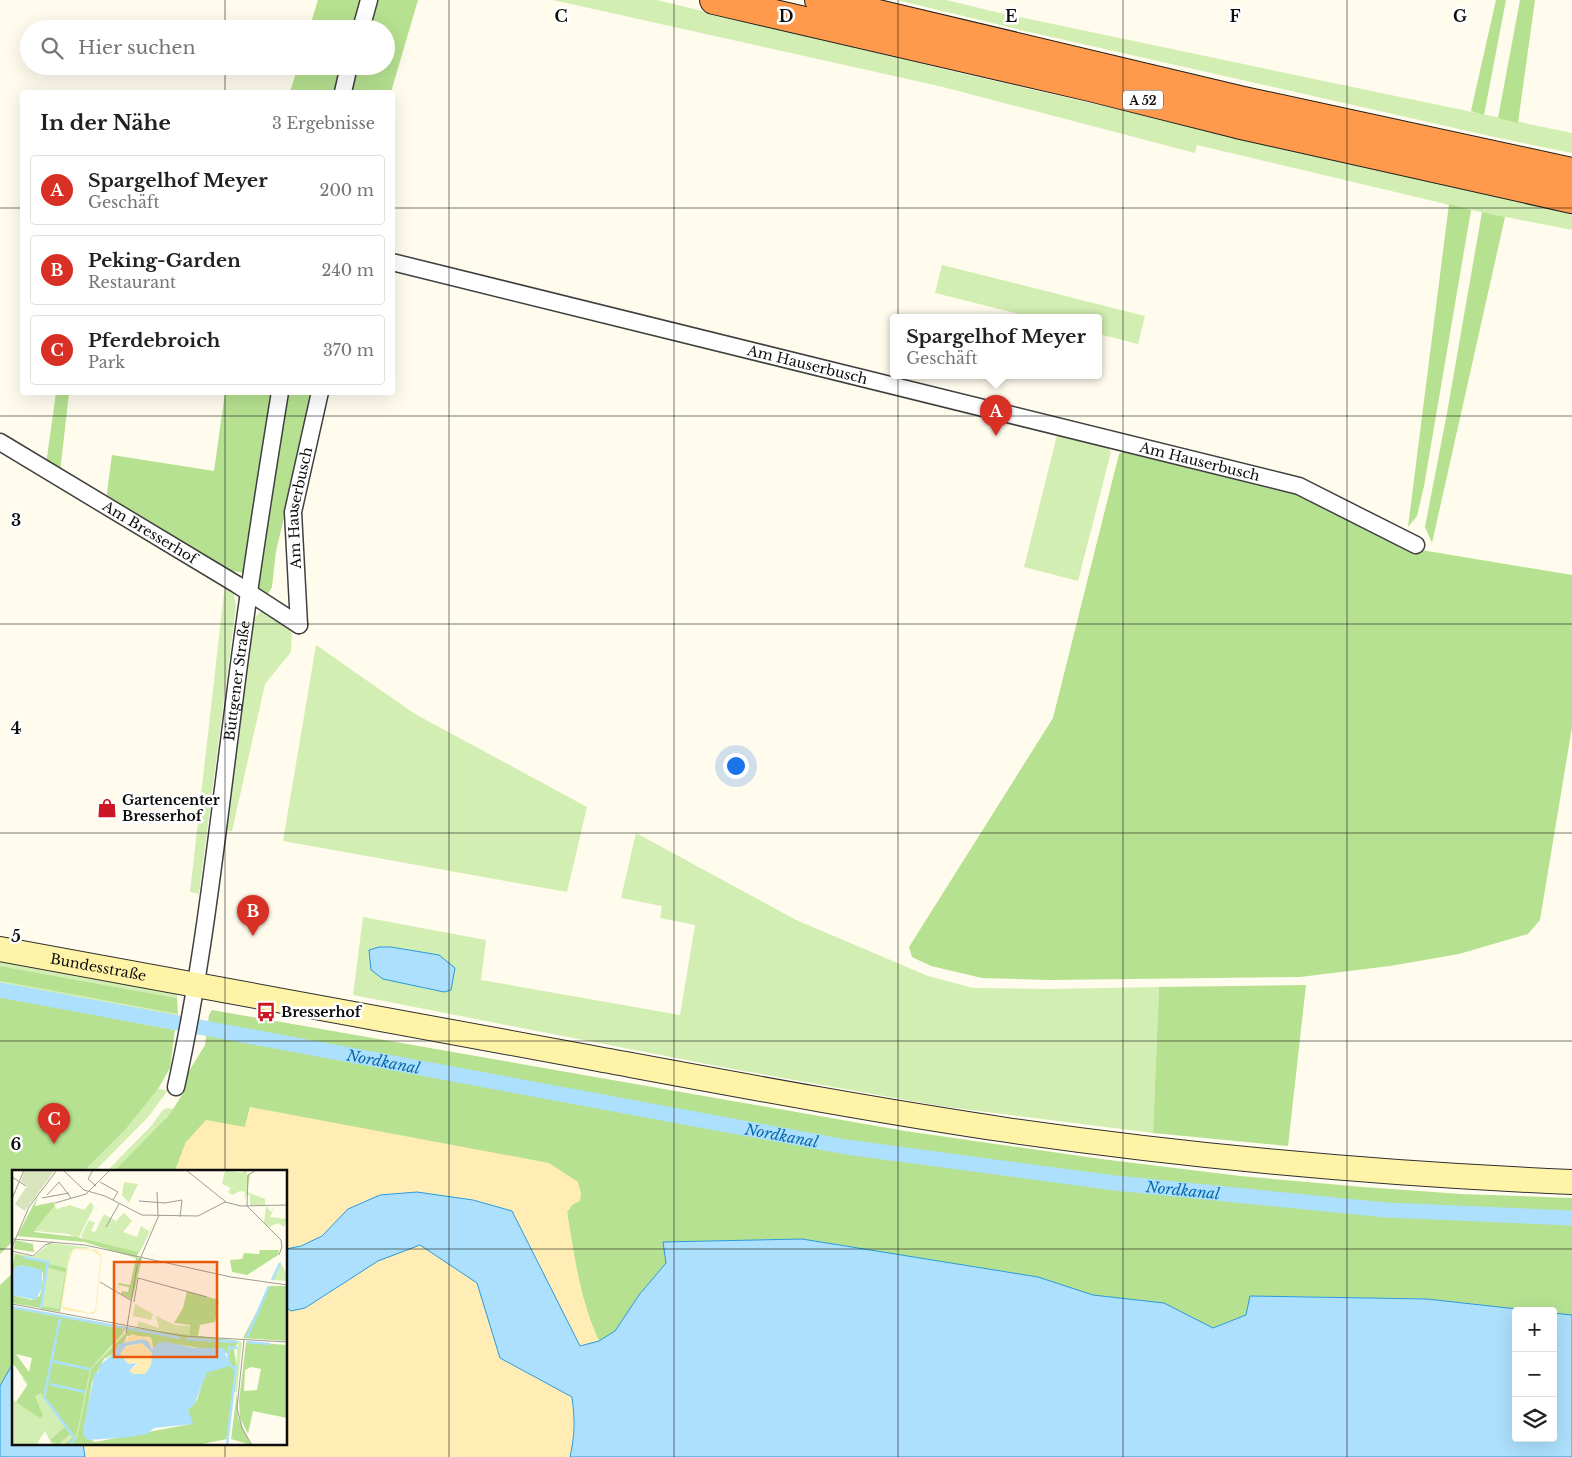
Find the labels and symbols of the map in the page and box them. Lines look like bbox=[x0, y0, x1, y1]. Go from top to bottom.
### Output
text: C bbox=[554, 6, 568, 26]
text: D bbox=[779, 6, 793, 26]
text: E bbox=[1005, 6, 1017, 26]
text: F bbox=[1229, 6, 1241, 26]
text: G bbox=[1453, 6, 1467, 26]
road number: A 52 bbox=[1123, 90, 1163, 110]
street label: Am Hauserbusch bbox=[745, 341, 870, 388]
pin: A bbox=[980, 395, 1012, 436]
street label: Am Hauserbusch bbox=[1137, 438, 1262, 485]
street label: Am Hauserbusch bbox=[284, 445, 316, 570]
street label: Am Bresserhof bbox=[99, 496, 202, 569]
text: 3 bbox=[11, 510, 21, 530]
street label: Büttgener Straße bbox=[220, 619, 254, 742]
text: 4 bbox=[11, 718, 21, 738]
your location bbox=[723, 753, 749, 779]
place label: Gartencenter Bresserhof bbox=[122, 791, 220, 825]
shop icon: Gartencenter Bresserhof bbox=[96, 797, 118, 819]
pin: B bbox=[237, 895, 269, 936]
text: 5 bbox=[11, 926, 21, 946]
street label: Bundesstraße bbox=[49, 950, 148, 985]
bus stop icon: Bresserhof bbox=[255, 1001, 277, 1023]
place label: Bresserhof bbox=[281, 1003, 363, 1021]
water label: Nordkanal bbox=[344, 1045, 422, 1077]
pin: C bbox=[38, 1103, 70, 1144]
water label: Nordkanal bbox=[742, 1119, 820, 1151]
text: 6 bbox=[11, 1134, 22, 1154]
inset map bbox=[12, 1170, 288, 1444]
water label: Nordkanal bbox=[1144, 1177, 1221, 1203]

